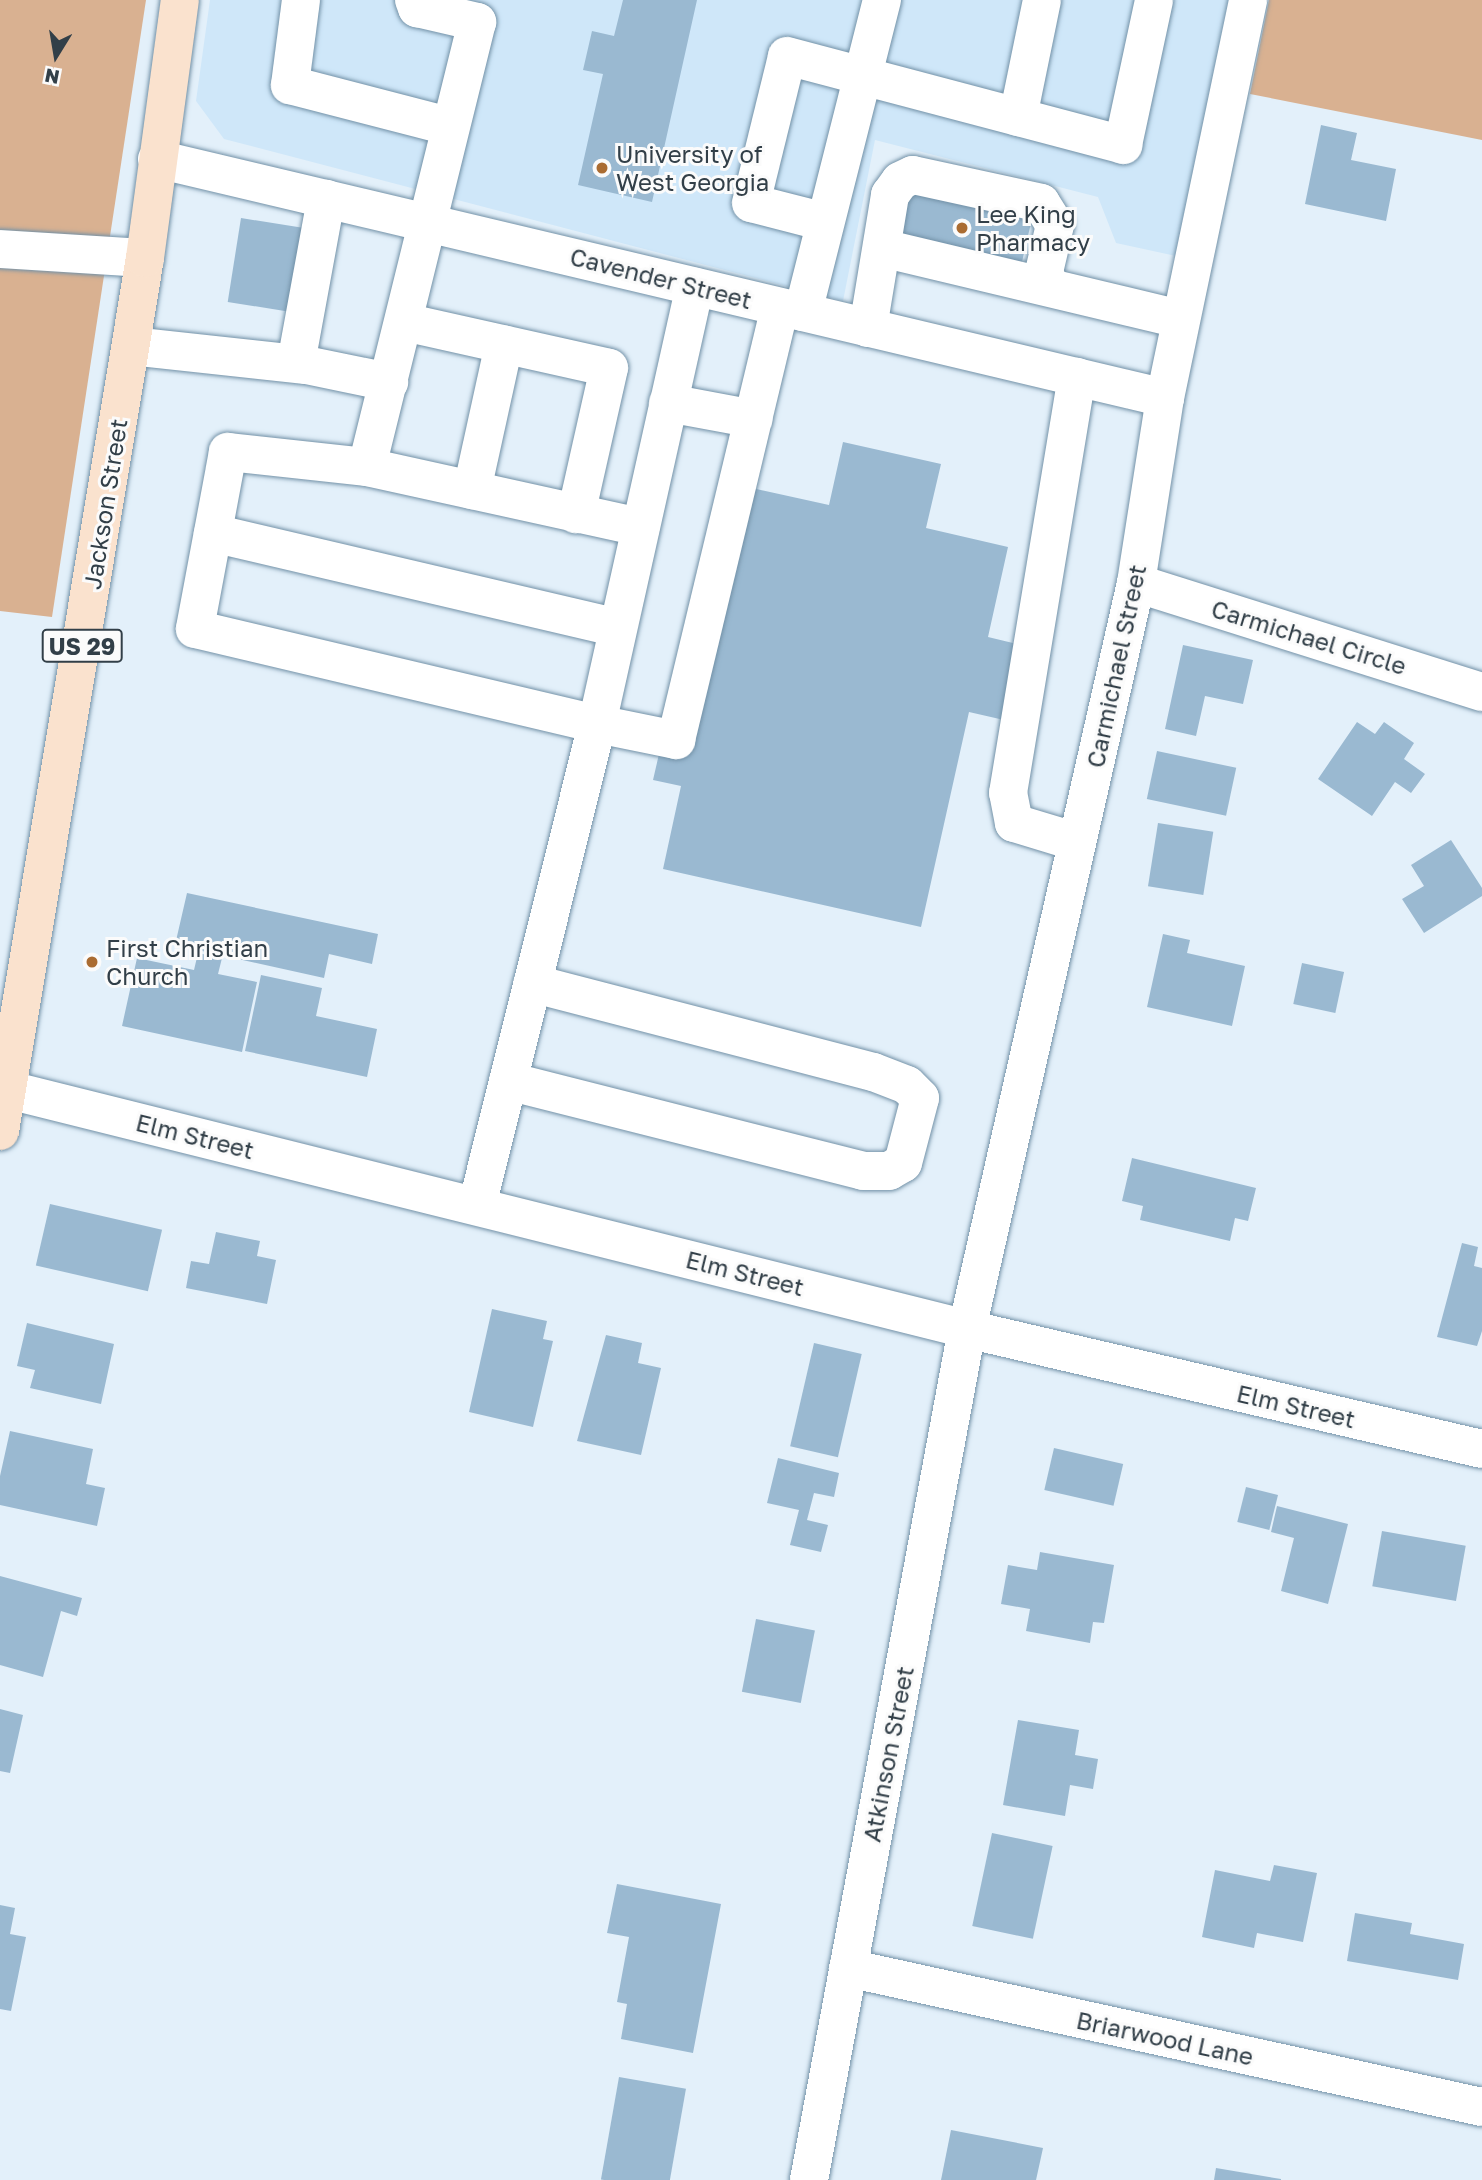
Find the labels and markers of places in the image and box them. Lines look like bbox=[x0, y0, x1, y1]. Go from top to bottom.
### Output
place label: University of West Georgia bbox=[616, 140, 769, 196]
marker: University of West Georgia bbox=[594, 160, 610, 176]
place label: Lee King Pharmacy bbox=[976, 200, 1090, 256]
marker: Lee King Pharmacy bbox=[954, 220, 970, 236]
place label: First Christian Church bbox=[106, 934, 268, 990]
marker: First Christian Church bbox=[84, 954, 100, 970]

